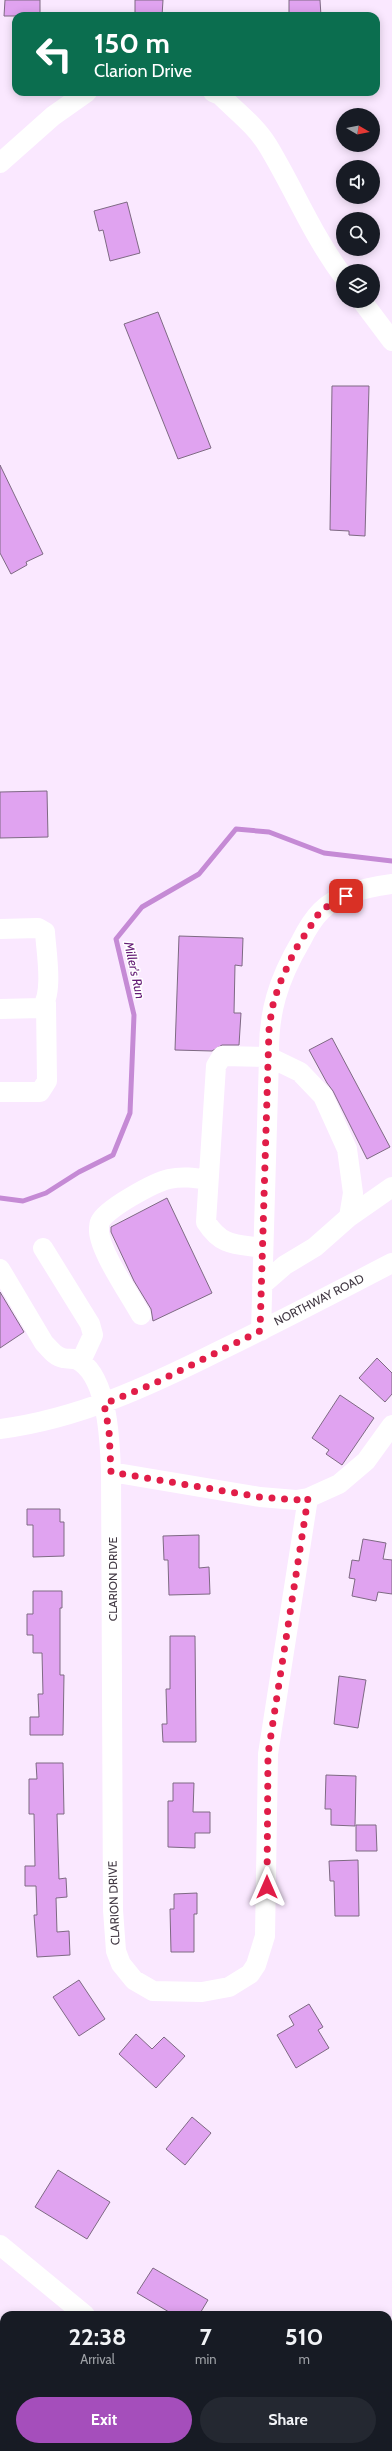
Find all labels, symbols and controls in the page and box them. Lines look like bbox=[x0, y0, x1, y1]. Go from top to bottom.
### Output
text: 150 m bbox=[94, 26, 170, 60]
icon: left bbox=[28, 28, 80, 80]
text: Clarion Drive bbox=[94, 60, 192, 82]
north arrow bbox=[336, 108, 380, 152]
map controls bbox=[336, 108, 380, 308]
button: sound bbox=[336, 160, 380, 204]
button: search bbox=[336, 212, 380, 256]
button: layers bbox=[336, 264, 380, 308]
pin bbox=[329, 879, 363, 913]
icon: arrive bbox=[335, 885, 357, 907]
water label: Miller's Run bbox=[121, 939, 149, 1000]
street label: NORTHWAY ROAD bbox=[271, 1270, 367, 1329]
street label: CLARION DRIVE bbox=[105, 1536, 120, 1621]
street label: CLARION DRIVE bbox=[105, 1860, 122, 1945]
position arrow bbox=[246, 1866, 288, 1908]
text: 22:38 bbox=[68, 2322, 127, 2351]
text: 7 bbox=[200, 2322, 212, 2351]
text: 510 bbox=[285, 2322, 324, 2351]
text: Arrival bbox=[80, 2351, 115, 2367]
text: min bbox=[195, 2351, 216, 2367]
text: m bbox=[299, 2351, 310, 2367]
button: Exit bbox=[16, 2397, 192, 2443]
button: Share bbox=[200, 2397, 376, 2443]

